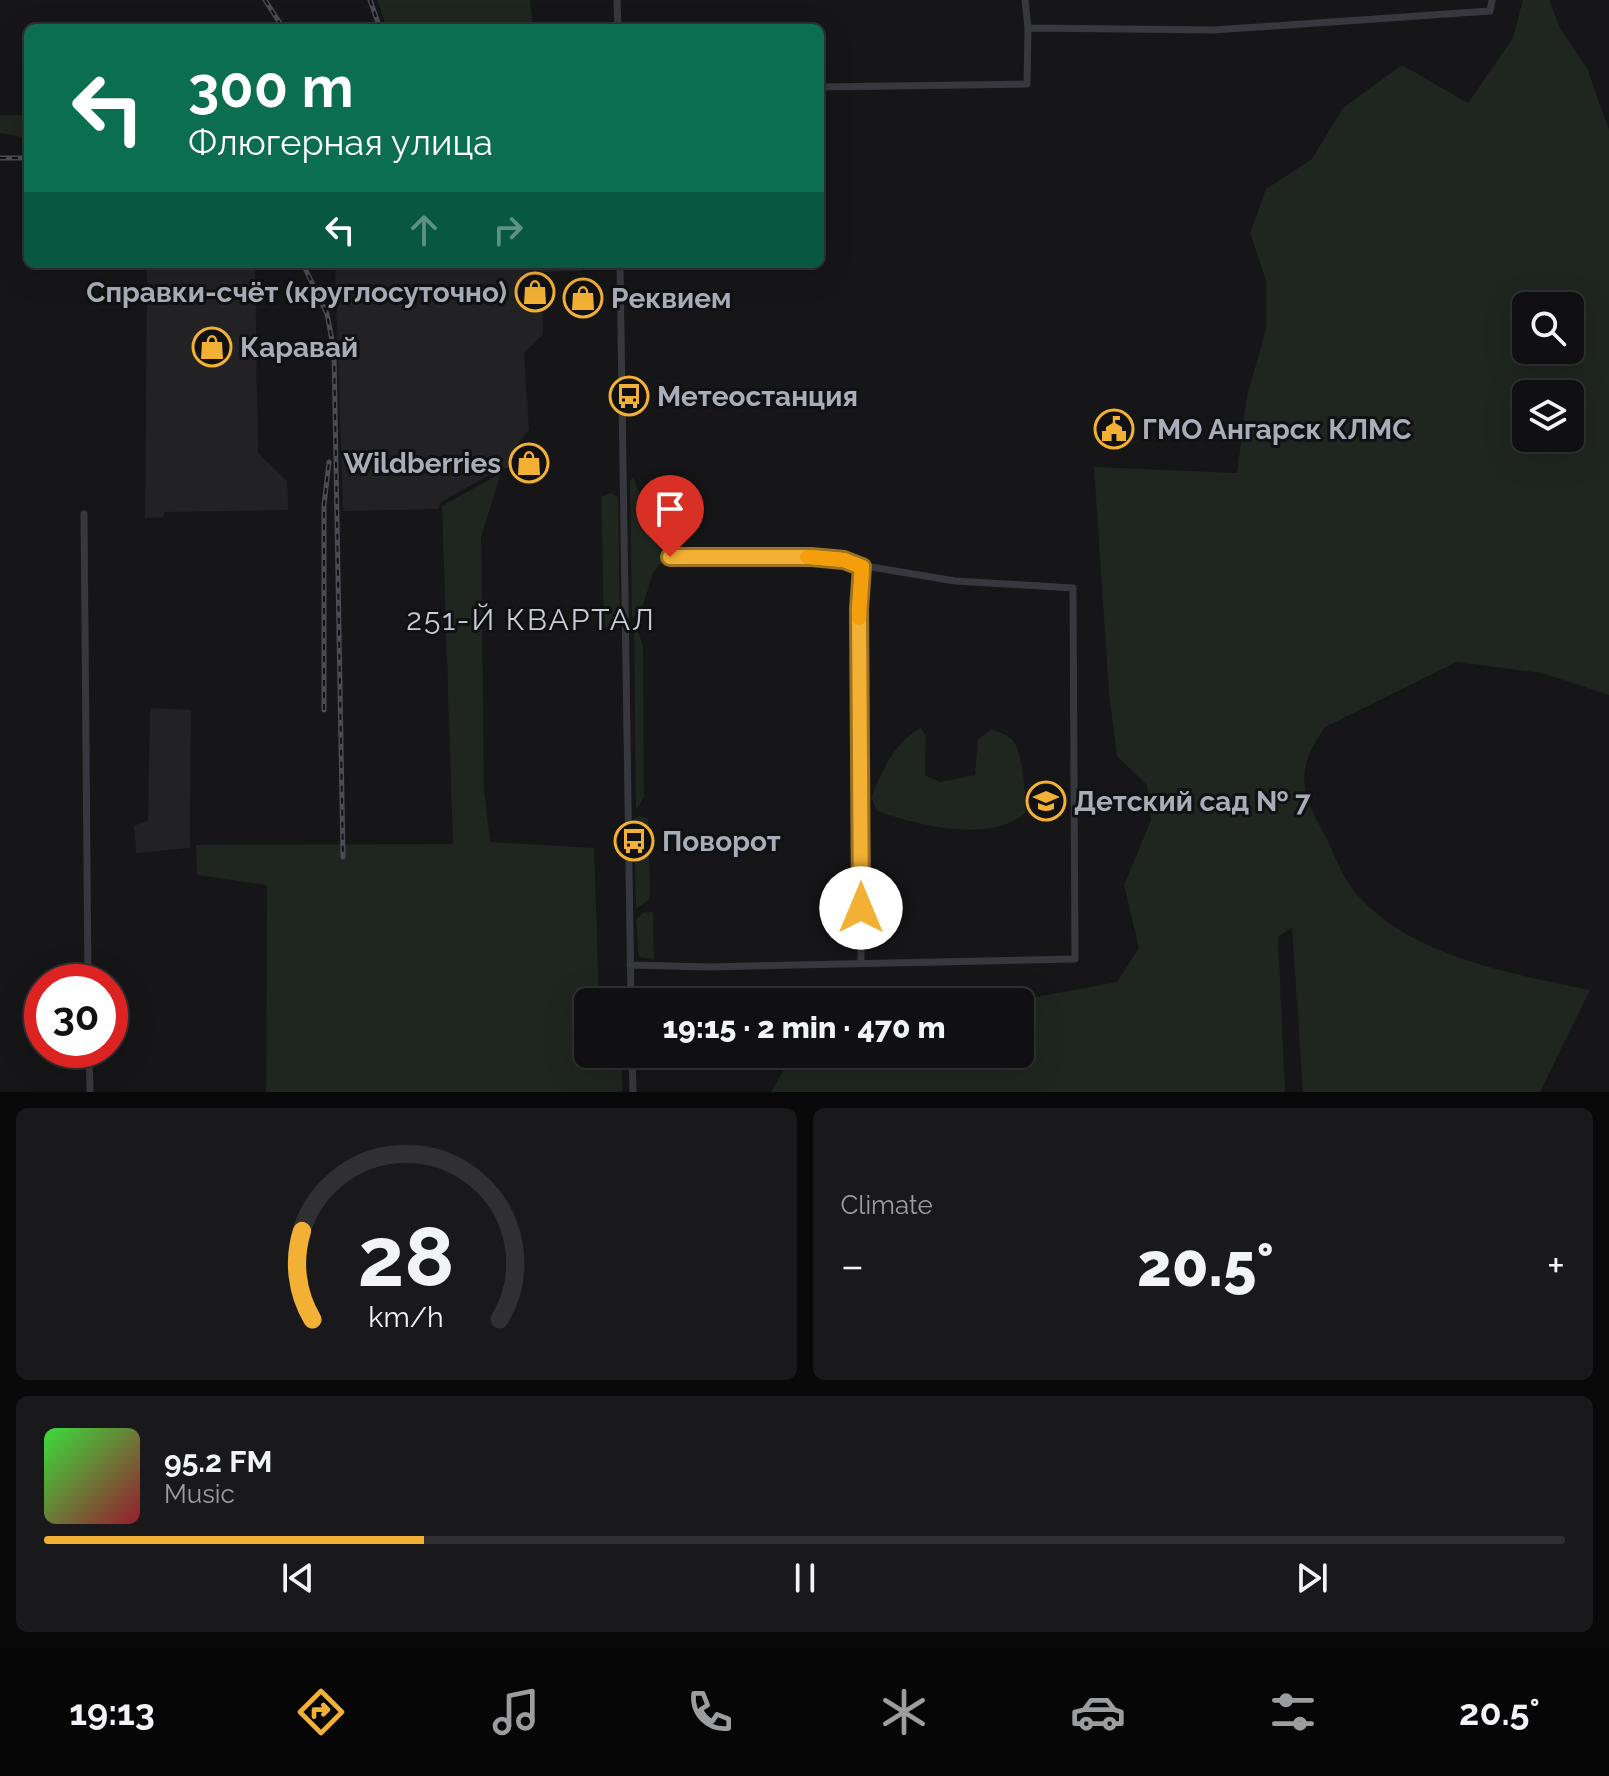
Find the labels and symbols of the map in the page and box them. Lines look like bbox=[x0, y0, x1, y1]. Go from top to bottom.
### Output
shop icon: Справки-счёт (круглосуточно) bbox=[514, 271, 556, 313]
place label: Справки-счёт (круглосуточно) bbox=[86, 276, 507, 309]
shop icon: Реквием bbox=[562, 277, 604, 319]
place label: Реквием bbox=[611, 282, 731, 315]
shop icon: Каравай bbox=[191, 326, 233, 368]
place label: Каравай bbox=[240, 331, 358, 364]
bus stop icon: Метеостанция bbox=[608, 375, 650, 417]
place label: Метеостанция bbox=[657, 380, 858, 413]
public building icon: ГМО Ангарск КЛМС bbox=[1093, 408, 1135, 450]
place label: ГМО Ангарск КЛМС bbox=[1142, 413, 1412, 446]
shop icon: Wildberries bbox=[508, 442, 550, 484]
place label: Wildberries bbox=[343, 447, 501, 480]
pin bbox=[636, 475, 704, 557]
district label: 251-Й КВАРТАЛ bbox=[406, 602, 656, 637]
school or university icon: Детский сад № 7 bbox=[1025, 780, 1067, 822]
place label: Детский сад № 7 bbox=[1074, 785, 1311, 818]
bus stop icon: Поворот bbox=[613, 820, 655, 862]
place label: Поворот bbox=[662, 825, 781, 858]
position arrow bbox=[819, 866, 903, 950]
speed limit sign: 30 bbox=[24, 964, 128, 1068]

